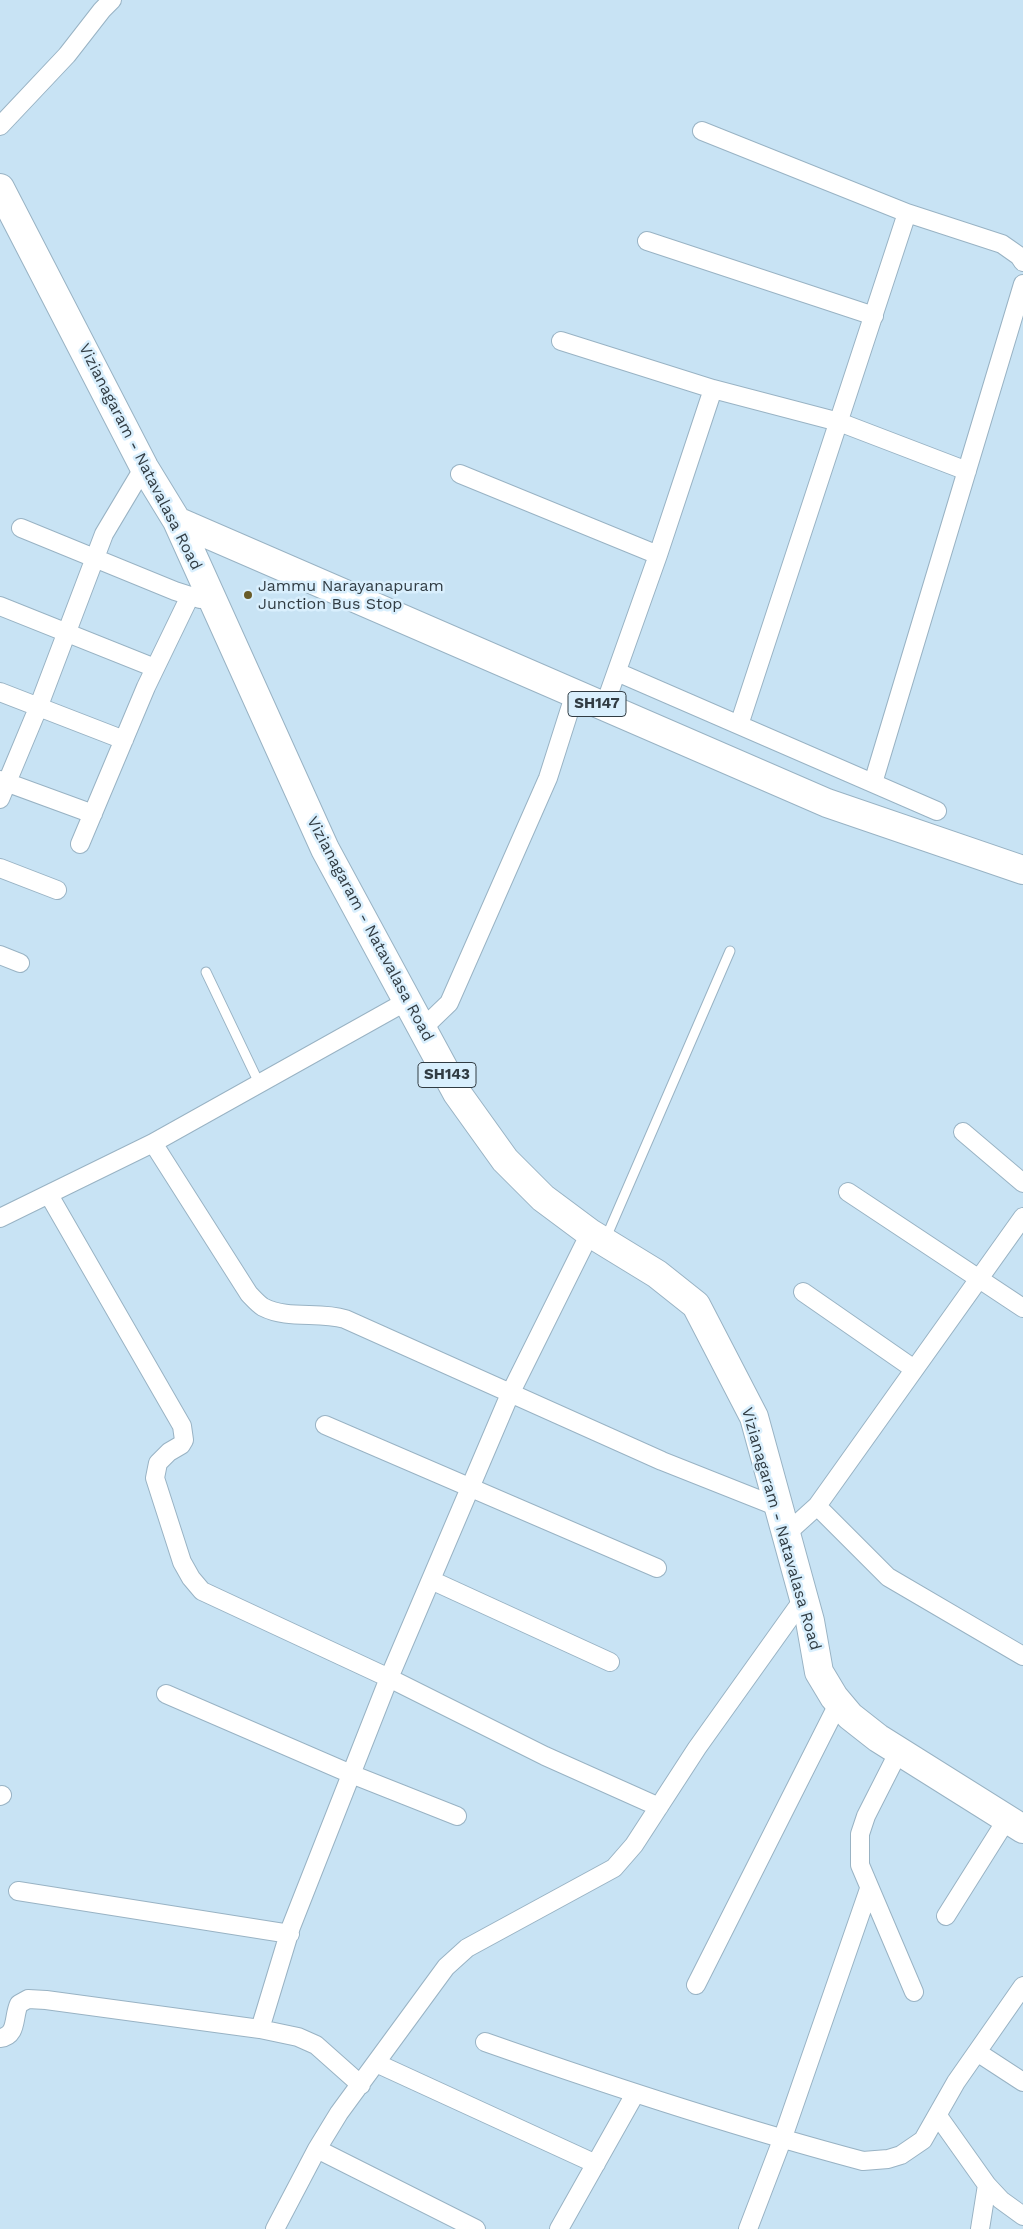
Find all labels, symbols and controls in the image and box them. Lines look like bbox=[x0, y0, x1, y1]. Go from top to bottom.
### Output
street label: Vizianagaram - Natavalasa Road bbox=[74, 341, 206, 573]
place label: Jammu Narayanapuram Junction Bus Stop bbox=[258, 576, 444, 614]
marker: Jammu Narayanapuram Junction Bus Stop bbox=[242, 589, 254, 601]
road number: SH147 bbox=[568, 692, 626, 716]
street label: Vizianagaram - Natavalasa Road bbox=[302, 813, 438, 1045]
road number: SH143 bbox=[418, 1062, 476, 1088]
street label: Vizianagaram - Natavalasa Road bbox=[737, 1405, 825, 1653]

